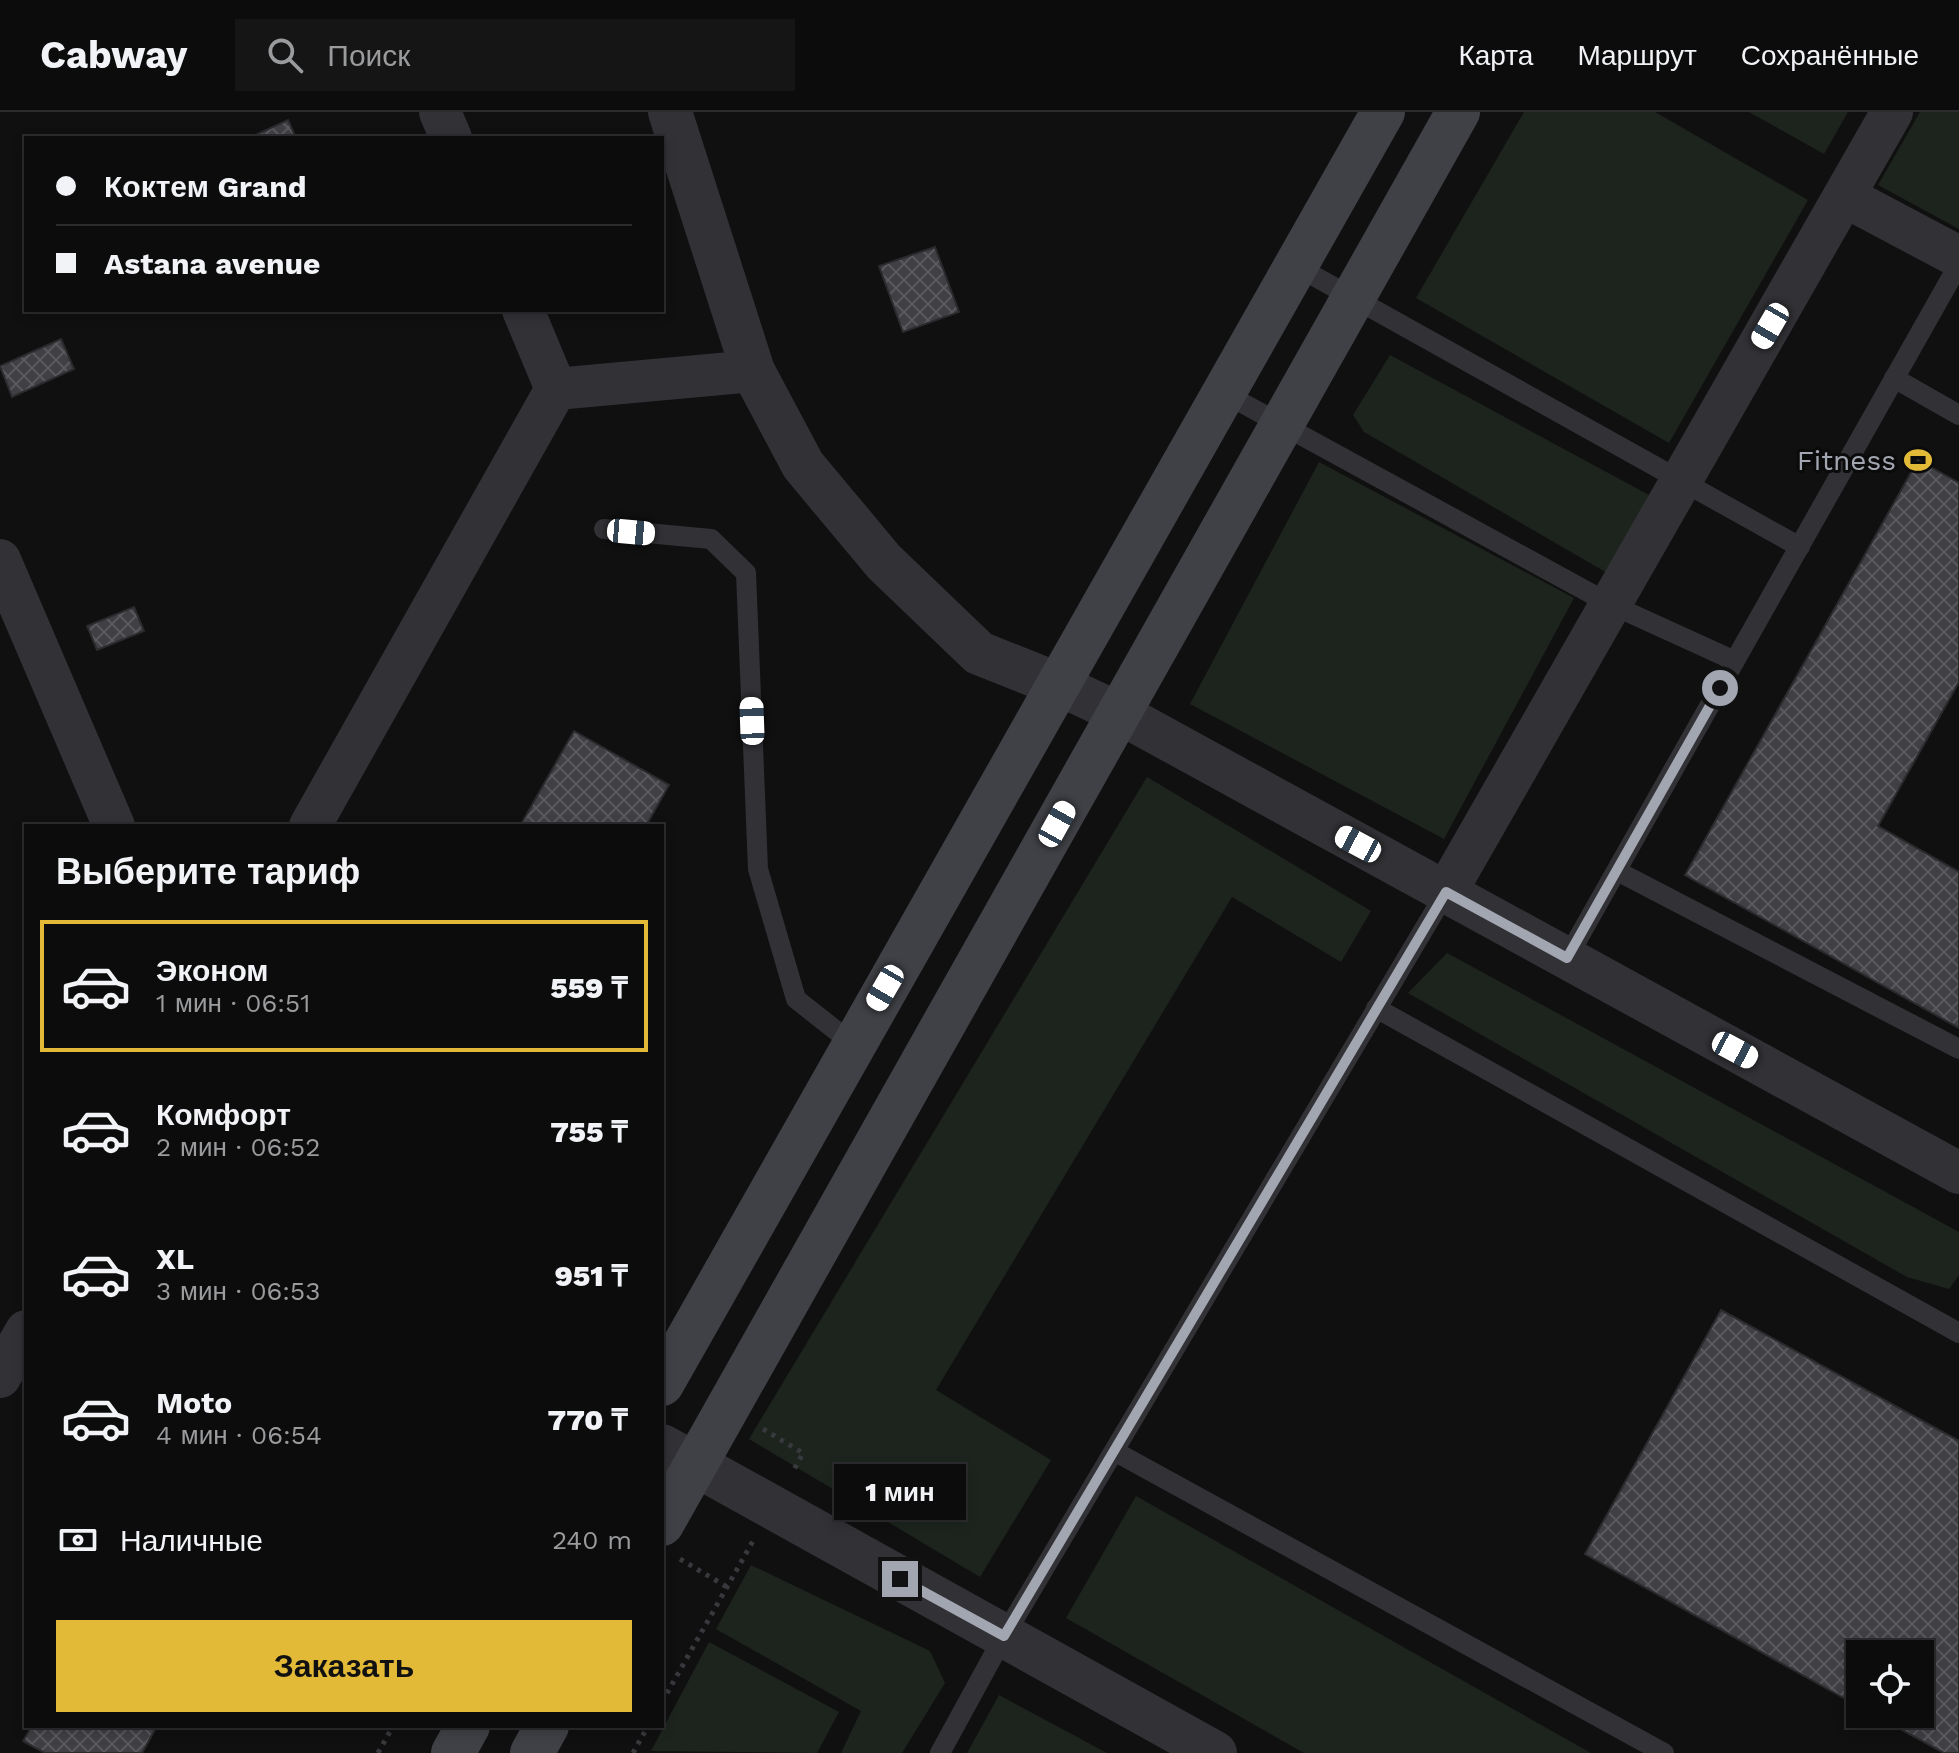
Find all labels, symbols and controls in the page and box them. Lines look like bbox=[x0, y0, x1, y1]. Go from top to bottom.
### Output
search box bbox=[235, 19, 795, 91]
text: Cabway bbox=[40, 33, 187, 77]
icon: search bbox=[263, 33, 307, 77]
text: Поиск bbox=[327, 38, 411, 73]
text: Карта bbox=[1458, 39, 1533, 72]
text: Маршрут bbox=[1577, 39, 1697, 72]
text: Сохранённые bbox=[1741, 39, 1919, 72]
text: Коктем Grand bbox=[104, 169, 307, 204]
text: Astana avenue bbox=[104, 246, 320, 281]
car bbox=[1748, 299, 1792, 353]
place label: Fitness bbox=[1797, 444, 1896, 477]
sports icon: Fitness bbox=[1903, 445, 1933, 475]
car bbox=[606, 518, 656, 546]
route start bbox=[1702, 670, 1738, 706]
car bbox=[739, 697, 765, 745]
car bbox=[1035, 797, 1079, 851]
car bbox=[1331, 822, 1385, 866]
text: Выберите тариф bbox=[56, 851, 360, 893]
icon: car bbox=[60, 950, 132, 1022]
text: Эконом bbox=[156, 953, 269, 988]
car bbox=[863, 961, 907, 1015]
text: 559 ₸ bbox=[550, 970, 628, 1005]
text: 1 мин · 06:51 bbox=[156, 988, 310, 1018]
car bbox=[1708, 1028, 1762, 1072]
icon: car bbox=[60, 1094, 132, 1166]
text: Комфорт bbox=[156, 1097, 291, 1132]
text: 755 ₸ bbox=[550, 1114, 628, 1149]
text: 2 мин · 06:52 bbox=[156, 1132, 320, 1162]
icon: car bbox=[60, 1238, 132, 1310]
text: XL bbox=[156, 1241, 194, 1276]
text: 951 ₸ bbox=[555, 1258, 628, 1293]
text: 3 мин · 06:53 bbox=[156, 1276, 320, 1306]
icon: car bbox=[60, 1382, 132, 1454]
text: Moto bbox=[156, 1385, 232, 1420]
text: 770 ₸ bbox=[547, 1402, 628, 1437]
text: 4 мин · 06:54 bbox=[156, 1420, 322, 1450]
callout: 1 мин bbox=[834, 1463, 966, 1519]
text: 1 мин bbox=[865, 1477, 935, 1507]
icon: cash bbox=[56, 1518, 100, 1562]
text: Наличные bbox=[120, 1523, 263, 1558]
text: 240 m bbox=[552, 1525, 632, 1555]
route end bbox=[882, 1561, 918, 1597]
button: Заказать bbox=[56, 1620, 632, 1712]
map controls bbox=[1846, 1640, 1934, 1728]
button: locate bbox=[1846, 1640, 1934, 1728]

